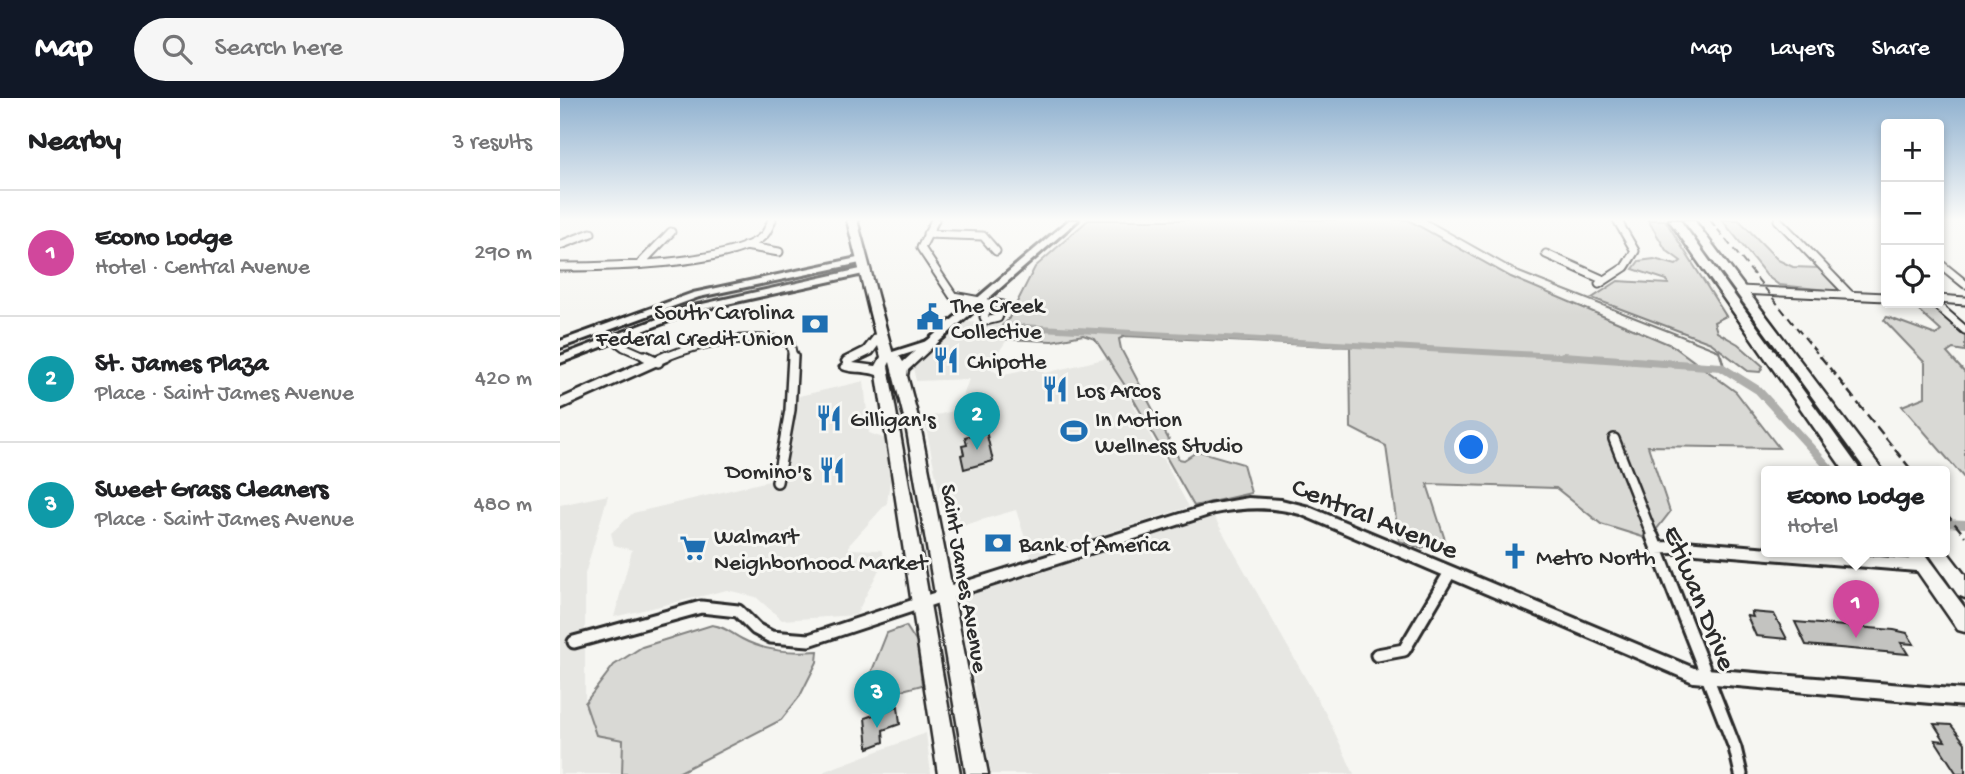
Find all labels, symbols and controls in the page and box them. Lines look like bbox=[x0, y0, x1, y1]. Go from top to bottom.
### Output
search box bbox=[134, 18, 624, 81]
text: Map bbox=[35, 30, 92, 68]
icon: search bbox=[158, 30, 196, 68]
text: Search here bbox=[214, 34, 343, 65]
text: Map bbox=[1690, 35, 1732, 64]
text: Layers bbox=[1770, 35, 1834, 64]
text: Share bbox=[1872, 35, 1930, 64]
map controls bbox=[1881, 119, 1944, 308]
button: + bbox=[1881, 119, 1944, 182]
text: Nearby bbox=[28, 126, 121, 161]
text: 3 results bbox=[452, 130, 532, 157]
button: − bbox=[1881, 182, 1944, 245]
text: Econo Lodge bbox=[95, 224, 232, 255]
text: 1 bbox=[46, 240, 56, 267]
text: 290 m bbox=[474, 240, 532, 267]
button: locate bbox=[1881, 245, 1944, 308]
text: Hotel · Central Avenue bbox=[95, 255, 310, 282]
place label: The Creek Collective bbox=[949, 294, 1047, 347]
place label: South Carolina Federal Credit Union bbox=[595, 301, 795, 354]
public building icon: The Creek Collective bbox=[915, 302, 945, 332]
bank icon: South Carolina Federal Credit Union bbox=[800, 309, 830, 339]
restaurant icon: Chipotle bbox=[931, 345, 961, 375]
text: St. James Plaza bbox=[95, 350, 268, 381]
place label: Chipotle bbox=[967, 350, 1048, 377]
text: 2 bbox=[45, 366, 57, 393]
text: 420 m bbox=[475, 366, 532, 393]
restaurant icon: Los Arcos bbox=[1040, 374, 1070, 404]
place label: Los Arcos bbox=[1076, 379, 1161, 406]
text: Place · Saint James Avenue bbox=[95, 381, 354, 408]
pin: 2 bbox=[954, 392, 1000, 450]
restaurant icon: Gilligan's bbox=[814, 403, 844, 433]
place label: Gilligan's bbox=[850, 408, 936, 435]
place label: In Motion Wellness Studio bbox=[1095, 408, 1243, 461]
sports icon: In Motion Wellness Studio bbox=[1059, 416, 1089, 446]
your location bbox=[1454, 430, 1488, 464]
restaurant icon: Domino's bbox=[817, 455, 847, 485]
place label: Domino's bbox=[724, 460, 812, 487]
popup bbox=[1761, 466, 1950, 557]
street label: Central Avenue bbox=[1286, 472, 1463, 569]
text: Sweet Grass Cleaners bbox=[95, 476, 328, 507]
street label: Saint James Avenue bbox=[933, 482, 993, 676]
text: Econo Lodge bbox=[1787, 483, 1924, 514]
text: 3 bbox=[45, 492, 57, 519]
text: 480 m bbox=[474, 492, 532, 519]
text: Place · Saint James Avenue bbox=[95, 507, 354, 534]
text: Hotel bbox=[1787, 514, 1838, 541]
street label: Etiwan Drive bbox=[1654, 522, 1742, 676]
place label: Walmart Neighborhood Market bbox=[714, 525, 929, 578]
bank icon: Bank of America bbox=[983, 528, 1013, 558]
supermarket icon: Walmart Neighborhood Market bbox=[678, 533, 708, 563]
place label: Bank of America bbox=[1018, 533, 1171, 560]
church icon: Metro North bbox=[1500, 541, 1530, 571]
place label: Metro North bbox=[1536, 546, 1656, 573]
pin: 1 bbox=[1833, 580, 1879, 638]
pin: 3 bbox=[854, 670, 900, 728]

